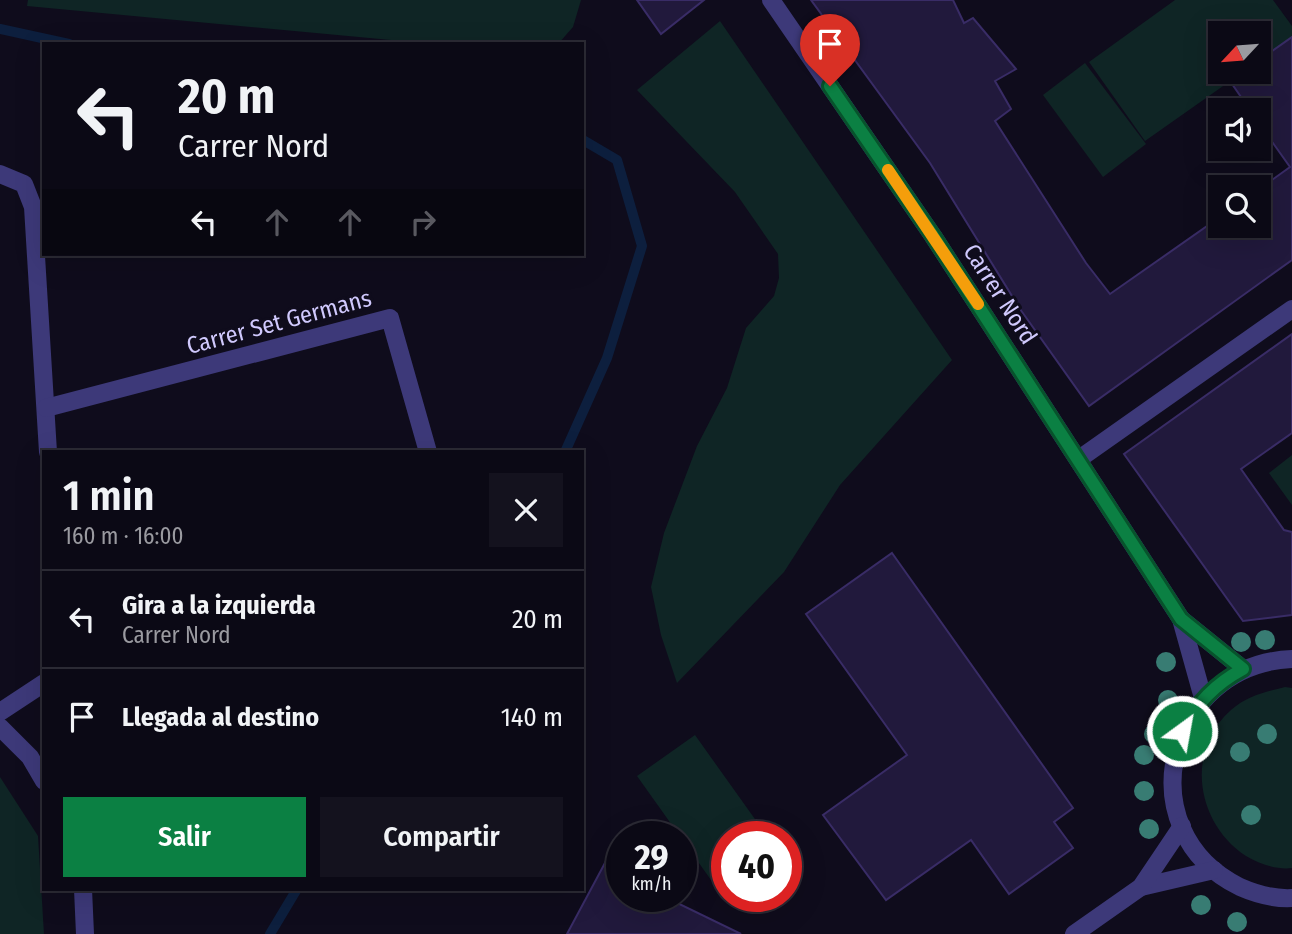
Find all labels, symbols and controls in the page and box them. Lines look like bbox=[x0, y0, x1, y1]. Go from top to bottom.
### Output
pin bbox=[800, 14, 860, 86]
north arrow bbox=[1208, 21, 1270, 84]
map controls bbox=[1208, 21, 1271, 238]
icon: arrive bbox=[811, 25, 849, 63]
text: 20 m bbox=[178, 67, 275, 126]
icon: left bbox=[63, 70, 154, 161]
button: sound bbox=[1208, 98, 1271, 161]
text: Carrer Nord bbox=[178, 127, 329, 165]
button: search bbox=[1208, 175, 1271, 238]
icon: left bbox=[185, 203, 223, 241]
icon: ahead bbox=[258, 203, 296, 241]
icon: ahead bbox=[331, 203, 369, 241]
icon: right bbox=[404, 203, 442, 241]
street label: Carrer Nord bbox=[957, 239, 1043, 349]
street label: Carrer Set Germans bbox=[184, 284, 374, 360]
text: 1 min bbox=[63, 471, 154, 521]
button: close bbox=[489, 473, 563, 547]
text: 160 m · 16:00 bbox=[63, 522, 183, 550]
text: Gira a la izquierda bbox=[122, 590, 316, 621]
icon: left bbox=[63, 600, 101, 638]
text: 20 m bbox=[512, 604, 563, 635]
text: Carrer Nord bbox=[122, 621, 231, 649]
position arrow bbox=[1145, 694, 1219, 768]
icon: arrive bbox=[63, 698, 101, 736]
text: Llegada al destino bbox=[122, 702, 319, 733]
text: 140 m bbox=[501, 702, 563, 733]
button: Salir bbox=[63, 797, 306, 877]
button: Compartir bbox=[320, 797, 563, 877]
speed limit sign: 40 bbox=[711, 821, 802, 912]
text: 29 bbox=[634, 836, 669, 878]
text: km/h bbox=[631, 873, 672, 895]

